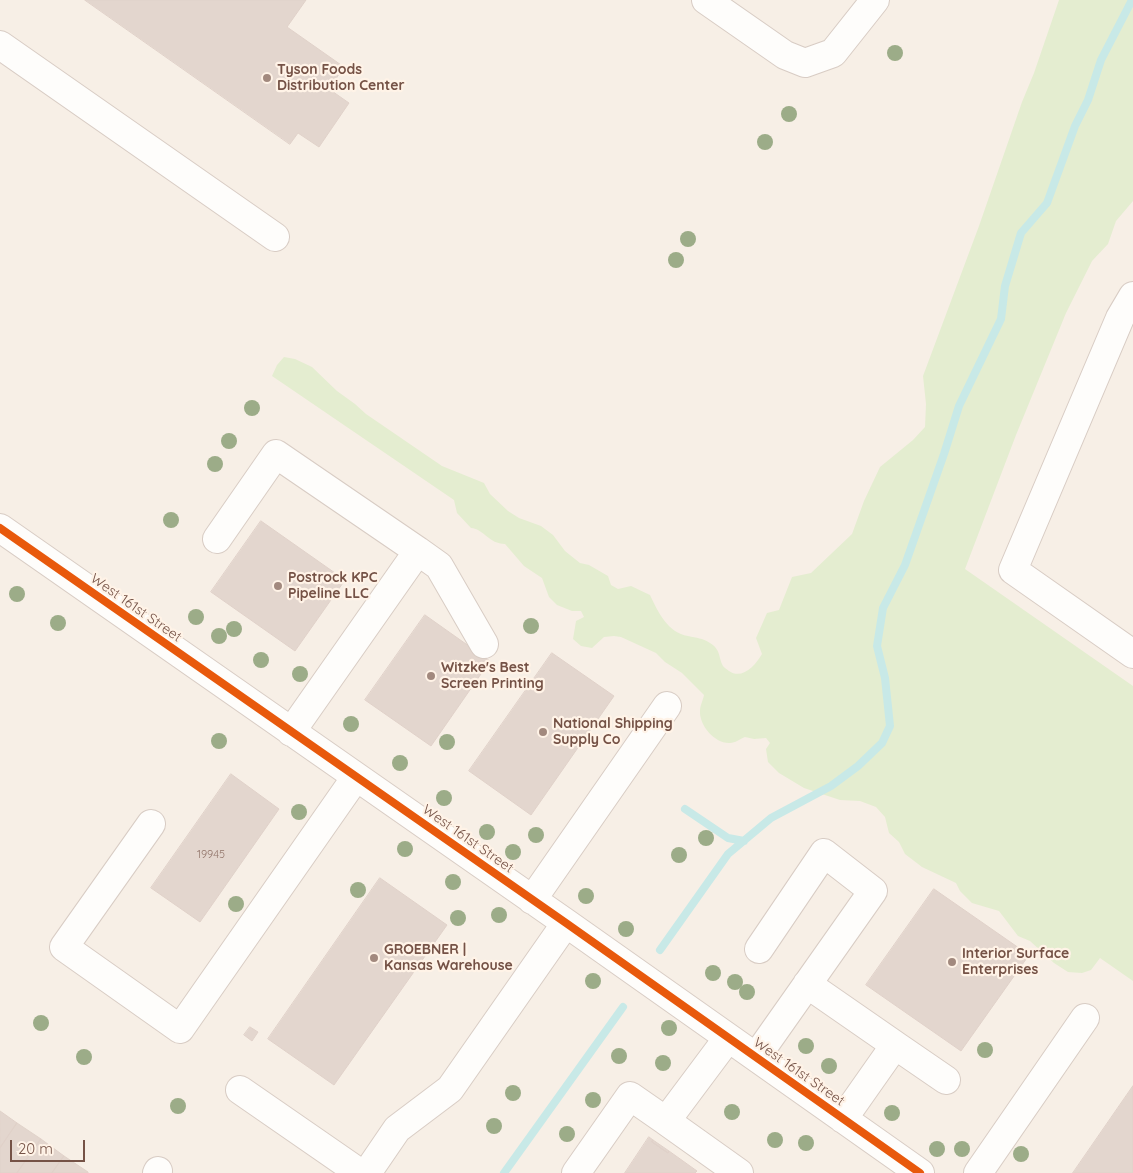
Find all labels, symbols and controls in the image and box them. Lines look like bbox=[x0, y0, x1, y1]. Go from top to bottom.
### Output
place label: Tyson Foods Distribution Center bbox=[277, 62, 405, 94]
marker: Tyson Foods Distribution Center bbox=[261, 72, 273, 84]
street label: West 161st Street bbox=[87, 570, 185, 646]
place label: Postrock KPC Pipeline LLC bbox=[288, 570, 378, 602]
marker: Postrock KPC Pipeline LLC bbox=[272, 580, 284, 592]
place label: Witzke's Best Screen Printing bbox=[441, 660, 544, 692]
marker: Witzke's Best Screen Printing bbox=[425, 670, 437, 682]
place label: National Shipping Supply Co bbox=[553, 716, 673, 749]
marker: National Shipping Supply Co bbox=[537, 726, 549, 738]
street label: West 161st Street bbox=[419, 801, 517, 877]
house number: 19945 bbox=[197, 848, 225, 862]
place label: GROEBNER | Kansas Warehouse bbox=[384, 942, 513, 974]
place label: Interior Surface Enterprises bbox=[962, 946, 1069, 979]
marker: GROEBNER | Kansas Warehouse bbox=[368, 952, 380, 964]
marker: Interior Surface Enterprises bbox=[946, 956, 958, 968]
street label: West 161st Street bbox=[750, 1034, 848, 1110]
scale bar bbox=[12, 1130, 88, 1162]
text: 20 m bbox=[18, 1139, 53, 1158]

